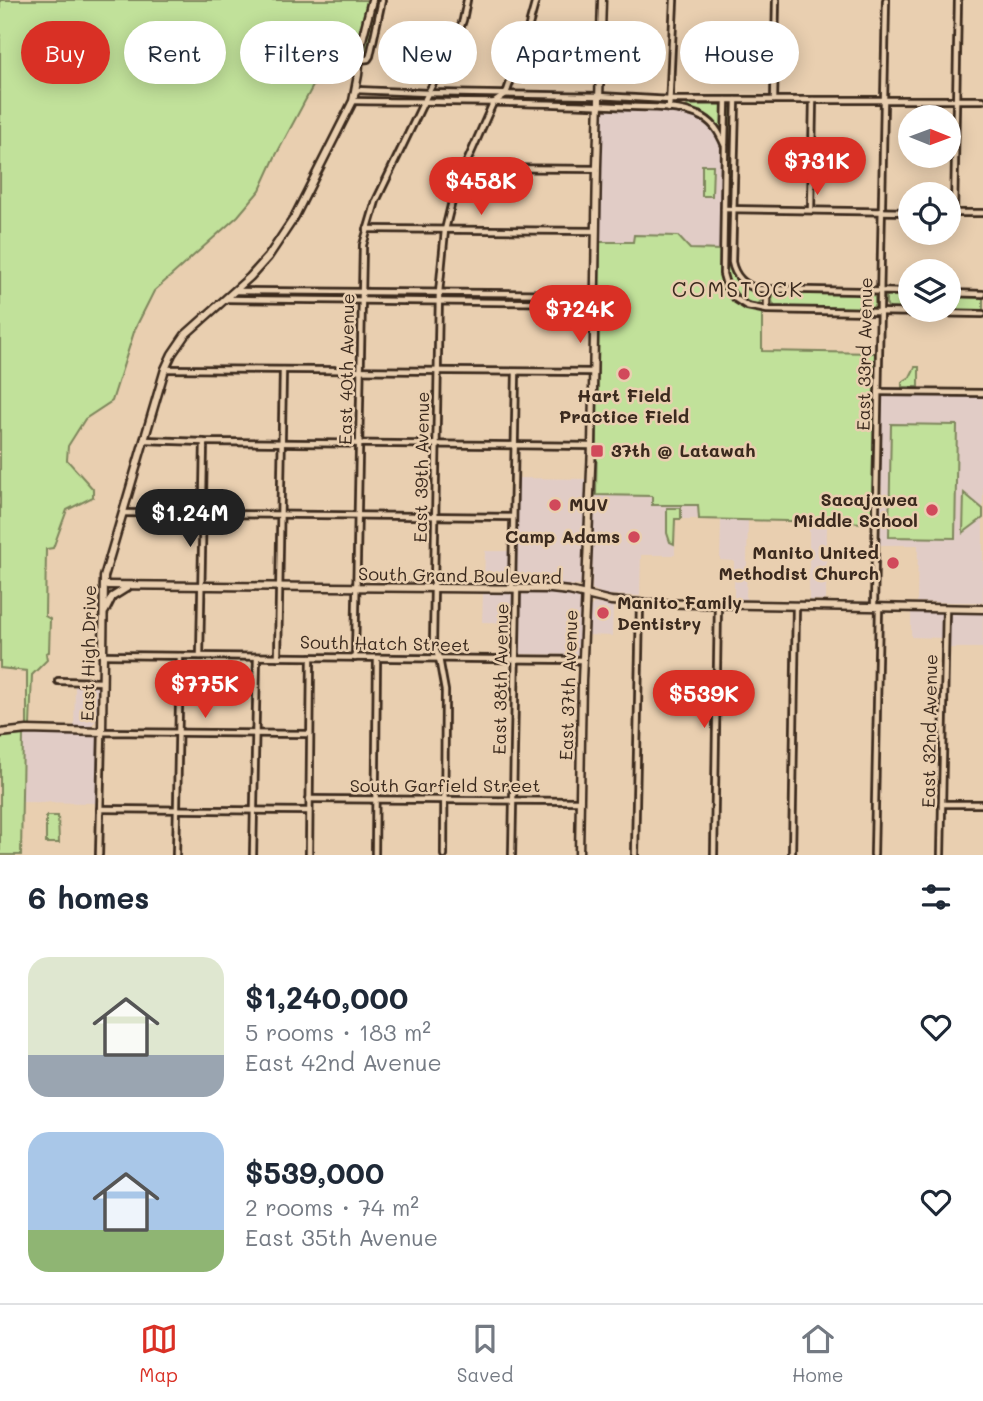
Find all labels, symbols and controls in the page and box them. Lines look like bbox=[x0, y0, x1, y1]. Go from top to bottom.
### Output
chip: Buy bbox=[21, 21, 110, 84]
chip: Rent bbox=[124, 21, 226, 84]
chip: Filters bbox=[240, 21, 364, 84]
chip: New bbox=[378, 21, 477, 84]
chip: Apartment bbox=[491, 21, 666, 84]
chip: House bbox=[680, 21, 799, 84]
north arrow bbox=[898, 105, 961, 168]
map controls bbox=[898, 105, 961, 322]
pin: $731K bbox=[768, 138, 866, 197]
text: $731K bbox=[784, 145, 850, 175]
pin: $458K bbox=[432, 158, 530, 217]
text: $458K bbox=[445, 165, 517, 195]
button: locate bbox=[898, 182, 961, 245]
button: layers bbox=[898, 259, 961, 322]
district label: COMSTOCK bbox=[672, 275, 804, 302]
street label: East 33rd Avenue bbox=[851, 277, 877, 431]
pin: $724K bbox=[531, 286, 629, 345]
street label: East 40th Avenue bbox=[333, 293, 359, 445]
text: $724K bbox=[545, 293, 615, 323]
marker: Hart Field Practice Field bbox=[616, 366, 632, 382]
place label: Hart Field Practice Field bbox=[559, 383, 689, 428]
street label: East 39th Avenue bbox=[408, 391, 434, 543]
place label: 37th @ Latawah bbox=[611, 438, 755, 462]
marker: 37th @ Latawah bbox=[589, 443, 605, 459]
place label: Sacajawea Middle School bbox=[793, 487, 918, 532]
pin: $1.24M bbox=[133, 490, 247, 549]
place label: MUV bbox=[569, 492, 608, 516]
text: $1.24M bbox=[151, 497, 229, 527]
marker: MUV bbox=[547, 497, 563, 513]
marker: Sacajawea Middle School bbox=[924, 502, 940, 518]
place label: Camp Adams bbox=[505, 524, 620, 548]
marker: Camp Adams bbox=[626, 529, 642, 545]
place label: Manito United Methodist Church bbox=[719, 540, 879, 585]
marker: Manito United Methodist Church bbox=[885, 555, 901, 571]
street label: South Grand Boulevard bbox=[358, 561, 562, 589]
street label: East High Drive bbox=[75, 585, 101, 721]
place label: Manito Family Dentistry bbox=[617, 590, 742, 635]
street label: East 38th Avenue bbox=[487, 603, 513, 755]
marker: Manito Family Dentistry bbox=[595, 605, 611, 621]
street label: East 37th Avenue bbox=[553, 609, 583, 761]
street label: South Hatch Street bbox=[300, 630, 470, 656]
street label: East 32nd Avenue bbox=[916, 654, 942, 808]
pin: $775K bbox=[156, 660, 254, 720]
text: $775K bbox=[171, 668, 239, 698]
pin: $539K bbox=[655, 670, 753, 730]
text: $539K bbox=[669, 678, 739, 708]
street label: South Garfield Street bbox=[350, 773, 540, 797]
text: 6 homes bbox=[28, 877, 149, 917]
icon: filters bbox=[917, 878, 955, 916]
text: $1,240,000 bbox=[245, 977, 408, 1017]
icon: home bbox=[84, 985, 168, 1069]
icon: heart bbox=[917, 1008, 955, 1046]
text: 5 rooms · 183 m² bbox=[245, 1017, 431, 1047]
text: East 42nd Avenue bbox=[245, 1047, 442, 1077]
text: $539,000 bbox=[245, 1152, 384, 1192]
icon: home bbox=[84, 1160, 168, 1244]
icon: heart bbox=[917, 1183, 955, 1221]
text: 2 rooms · 74 m² bbox=[245, 1192, 419, 1222]
text: East 35th Avenue bbox=[245, 1222, 438, 1252]
tab: Map bbox=[139, 1320, 178, 1387]
tab: Saved bbox=[457, 1320, 513, 1387]
tab: Home bbox=[792, 1320, 844, 1387]

